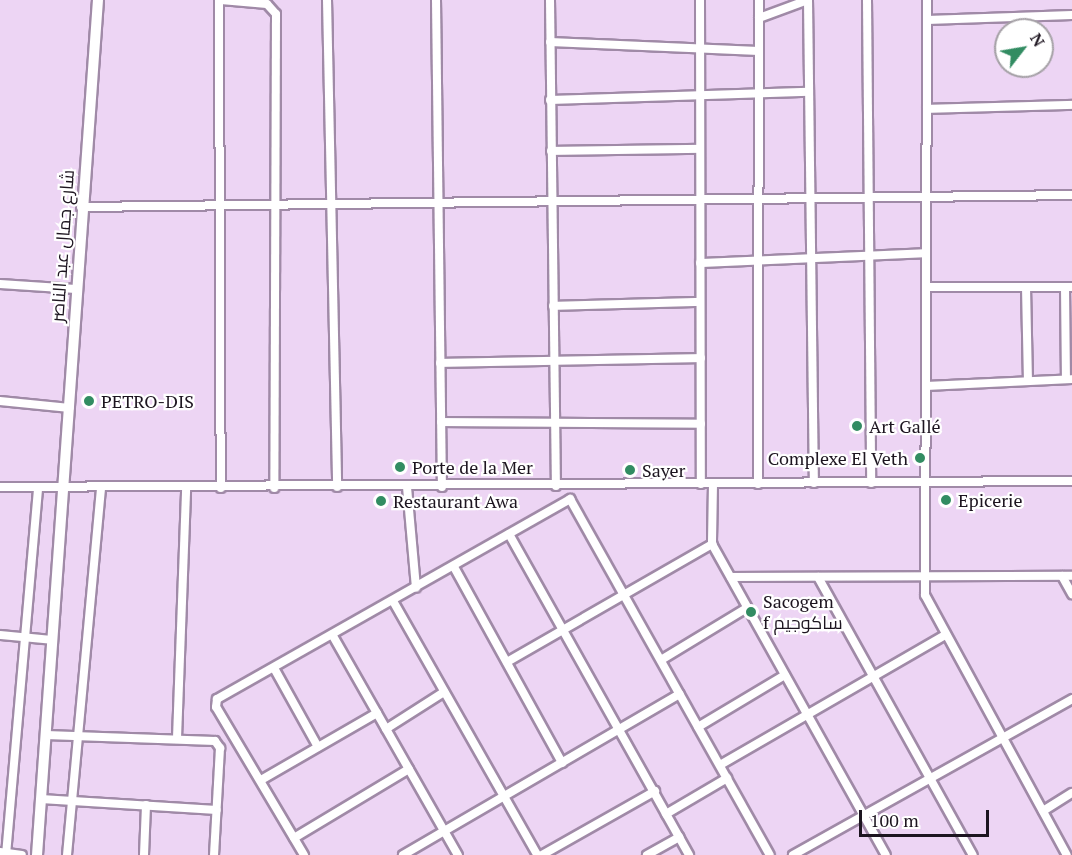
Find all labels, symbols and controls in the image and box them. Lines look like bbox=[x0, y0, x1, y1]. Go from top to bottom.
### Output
north arrow bbox=[994, 18, 1054, 78]
text: N bbox=[1025, 29, 1050, 51]
street label: شارع جمال عبد الناصر bbox=[46, 169, 78, 323]
place label: PETRO-DIS bbox=[101, 390, 194, 412]
marker: PETRO-DIS bbox=[82, 394, 96, 408]
place label: Art Gallé bbox=[869, 415, 941, 437]
marker: Art Gallé bbox=[850, 419, 864, 433]
place label: Complexe El Veth bbox=[767, 447, 908, 469]
marker: Complexe El Veth bbox=[913, 451, 927, 465]
place label: Porte de la Mer bbox=[412, 456, 533, 478]
place label: Sayer bbox=[642, 459, 685, 481]
marker: Porte de la Mer bbox=[393, 460, 407, 474]
marker: Sayer bbox=[623, 463, 637, 477]
place label: Epicerie bbox=[958, 489, 1023, 511]
place label: Restaurant Awa bbox=[393, 490, 518, 512]
marker: Epicerie bbox=[939, 493, 953, 507]
marker: Restaurant Awa bbox=[374, 494, 388, 508]
place label: Sacogem f ساكوجيم bbox=[763, 591, 843, 634]
marker: Sacogem f ساكوجيم bbox=[744, 605, 758, 619]
scale bar bbox=[862, 798, 992, 836]
text: 100 m bbox=[870, 808, 919, 832]

